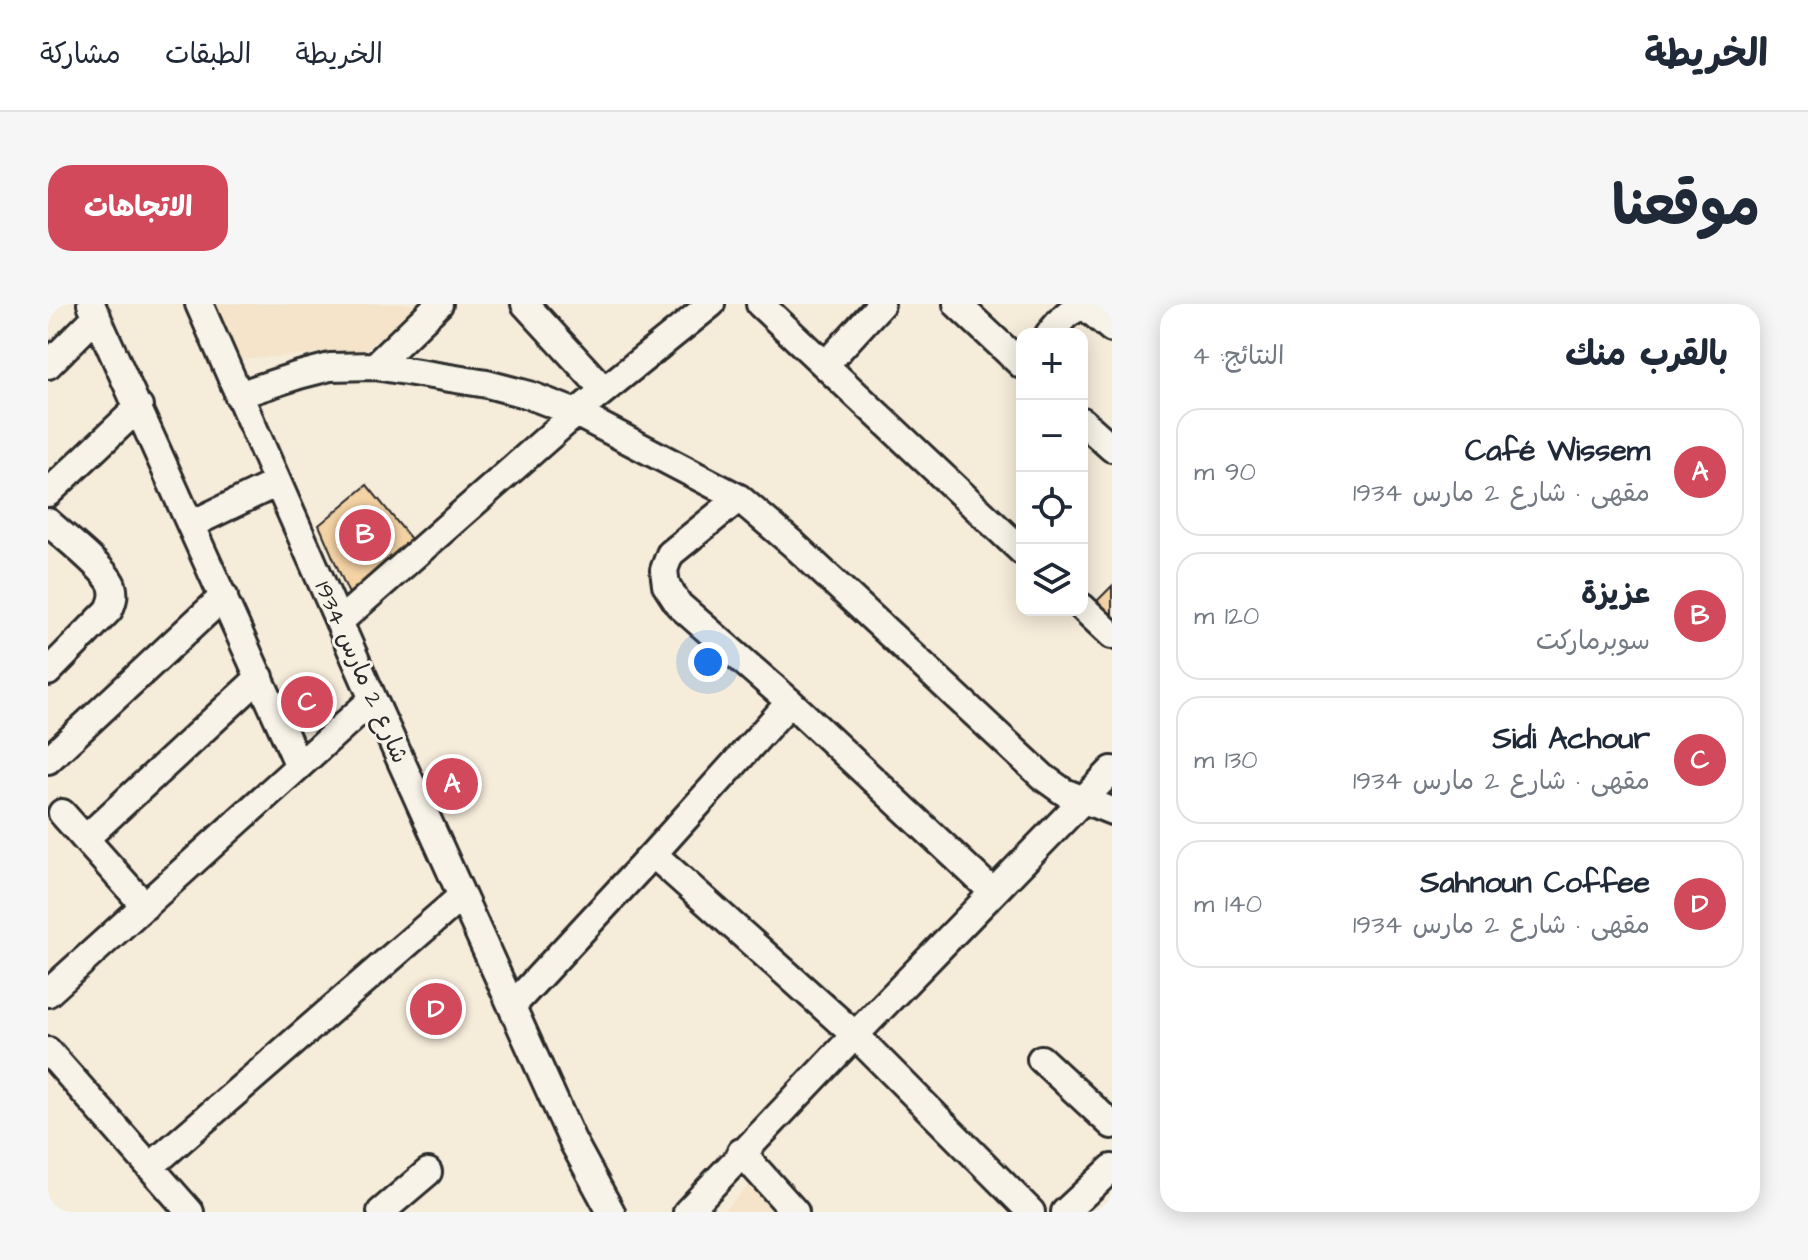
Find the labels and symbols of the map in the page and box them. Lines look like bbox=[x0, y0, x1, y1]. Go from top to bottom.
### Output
pin: B bbox=[339, 505, 391, 565]
street label: شارع 2 مارس 1934 bbox=[306, 576, 417, 769]
your location bbox=[688, 642, 728, 682]
pin: C bbox=[281, 672, 333, 732]
pin: A bbox=[426, 754, 478, 814]
pin: D bbox=[410, 979, 462, 1039]

